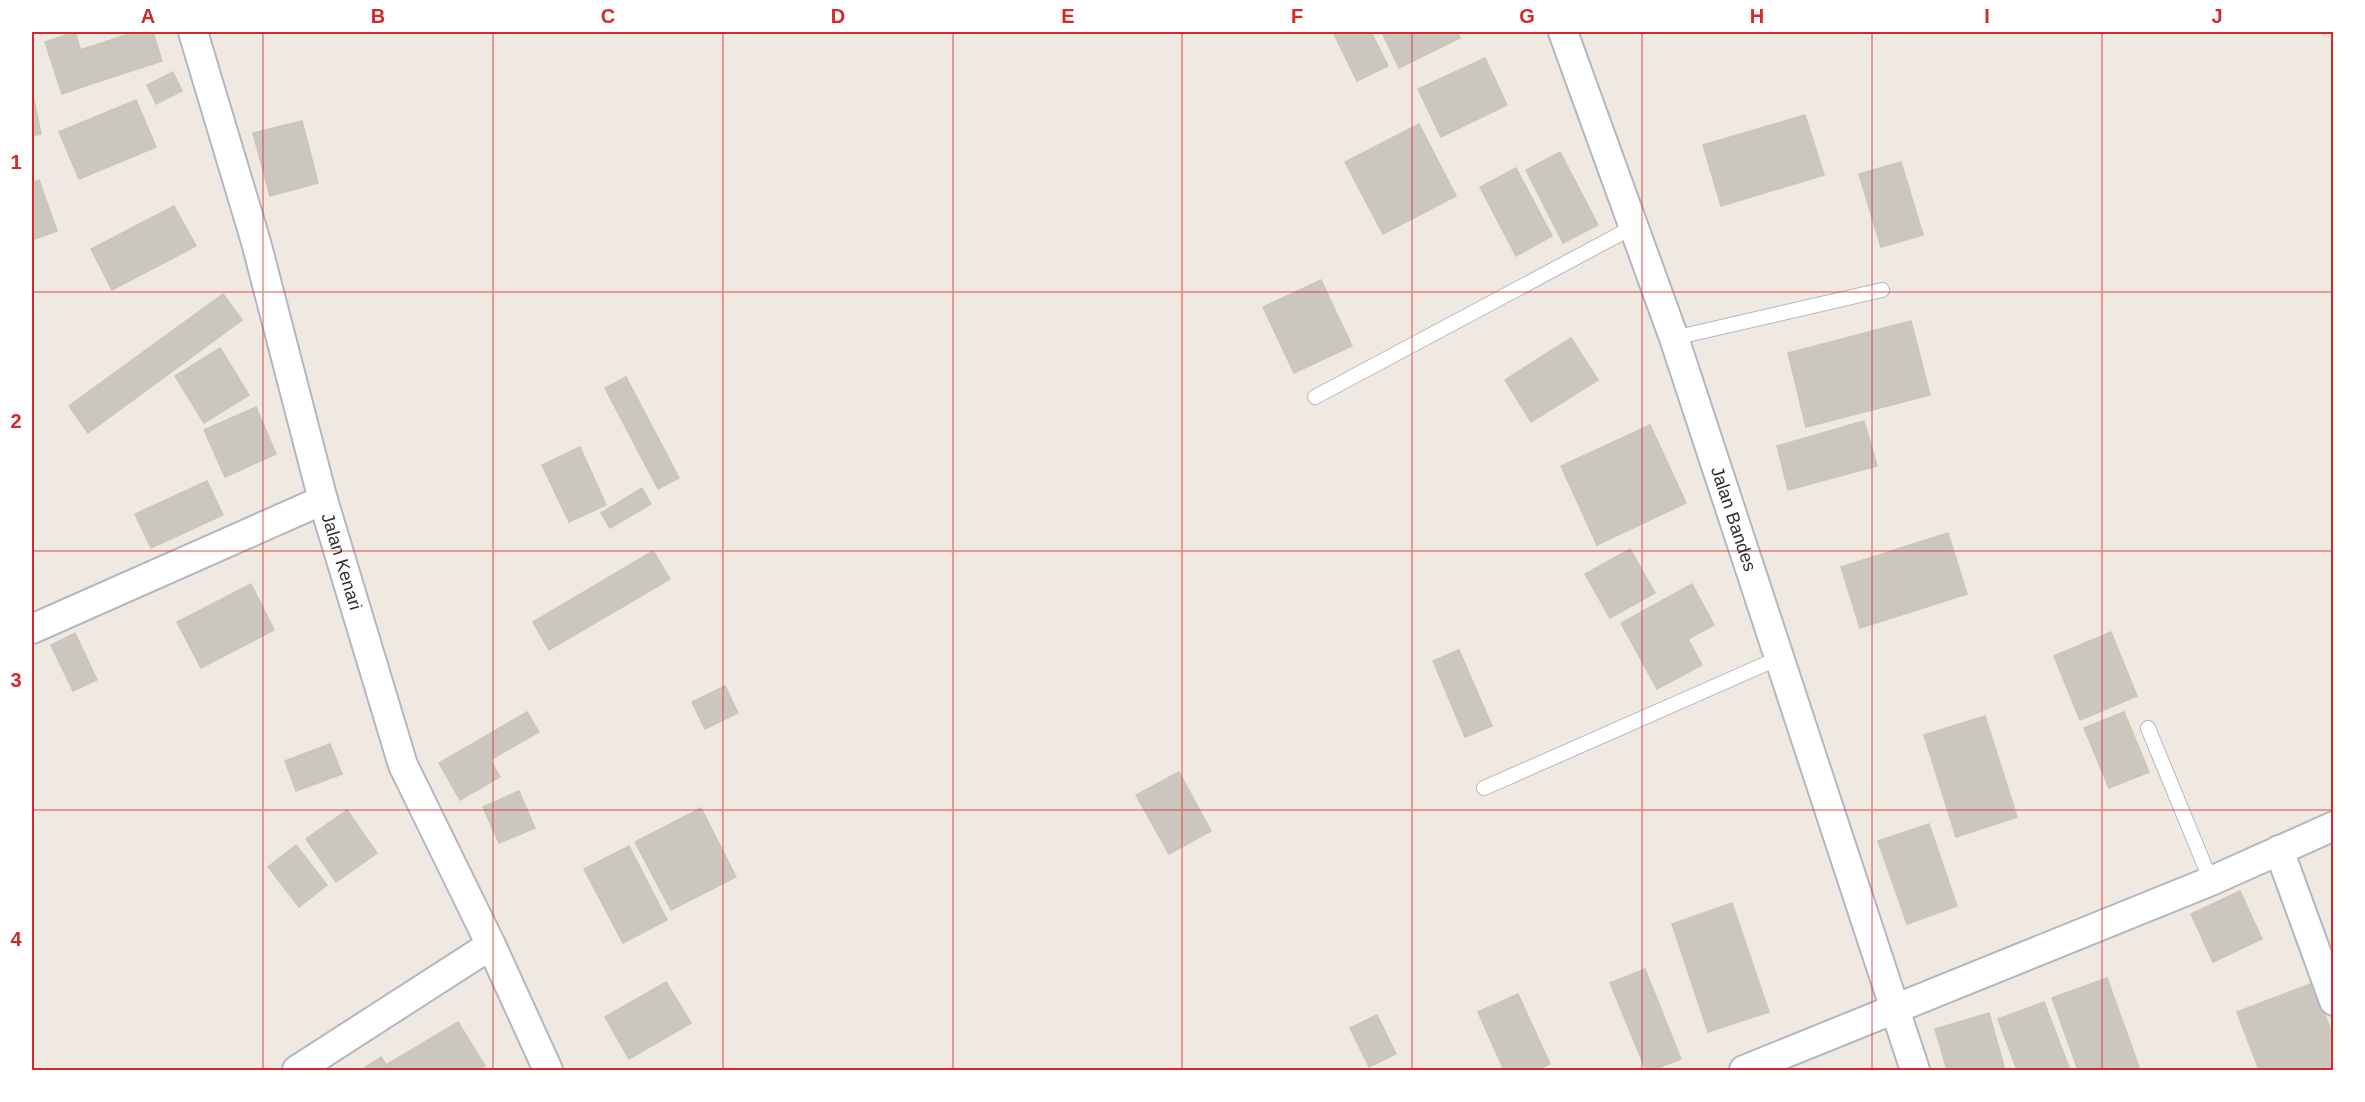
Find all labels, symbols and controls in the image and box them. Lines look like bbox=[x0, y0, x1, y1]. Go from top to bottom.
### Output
text: A bbox=[141, 5, 155, 27]
text: B bbox=[371, 5, 385, 27]
text: C bbox=[601, 5, 615, 27]
text: D bbox=[831, 5, 845, 27]
text: E bbox=[1061, 5, 1075, 27]
text: F bbox=[1291, 5, 1303, 27]
text: G bbox=[1519, 5, 1535, 27]
text: H bbox=[1750, 5, 1764, 27]
text: I bbox=[1984, 5, 1990, 27]
text: J bbox=[2211, 5, 2223, 27]
text: 1 bbox=[10, 151, 22, 173]
text: 2 bbox=[10, 410, 22, 432]
street label: Jalan Bandes bbox=[1707, 464, 1760, 574]
street label: Jalan Kenari bbox=[318, 511, 366, 612]
text: 3 bbox=[10, 669, 22, 691]
text: 4 bbox=[10, 928, 22, 950]

